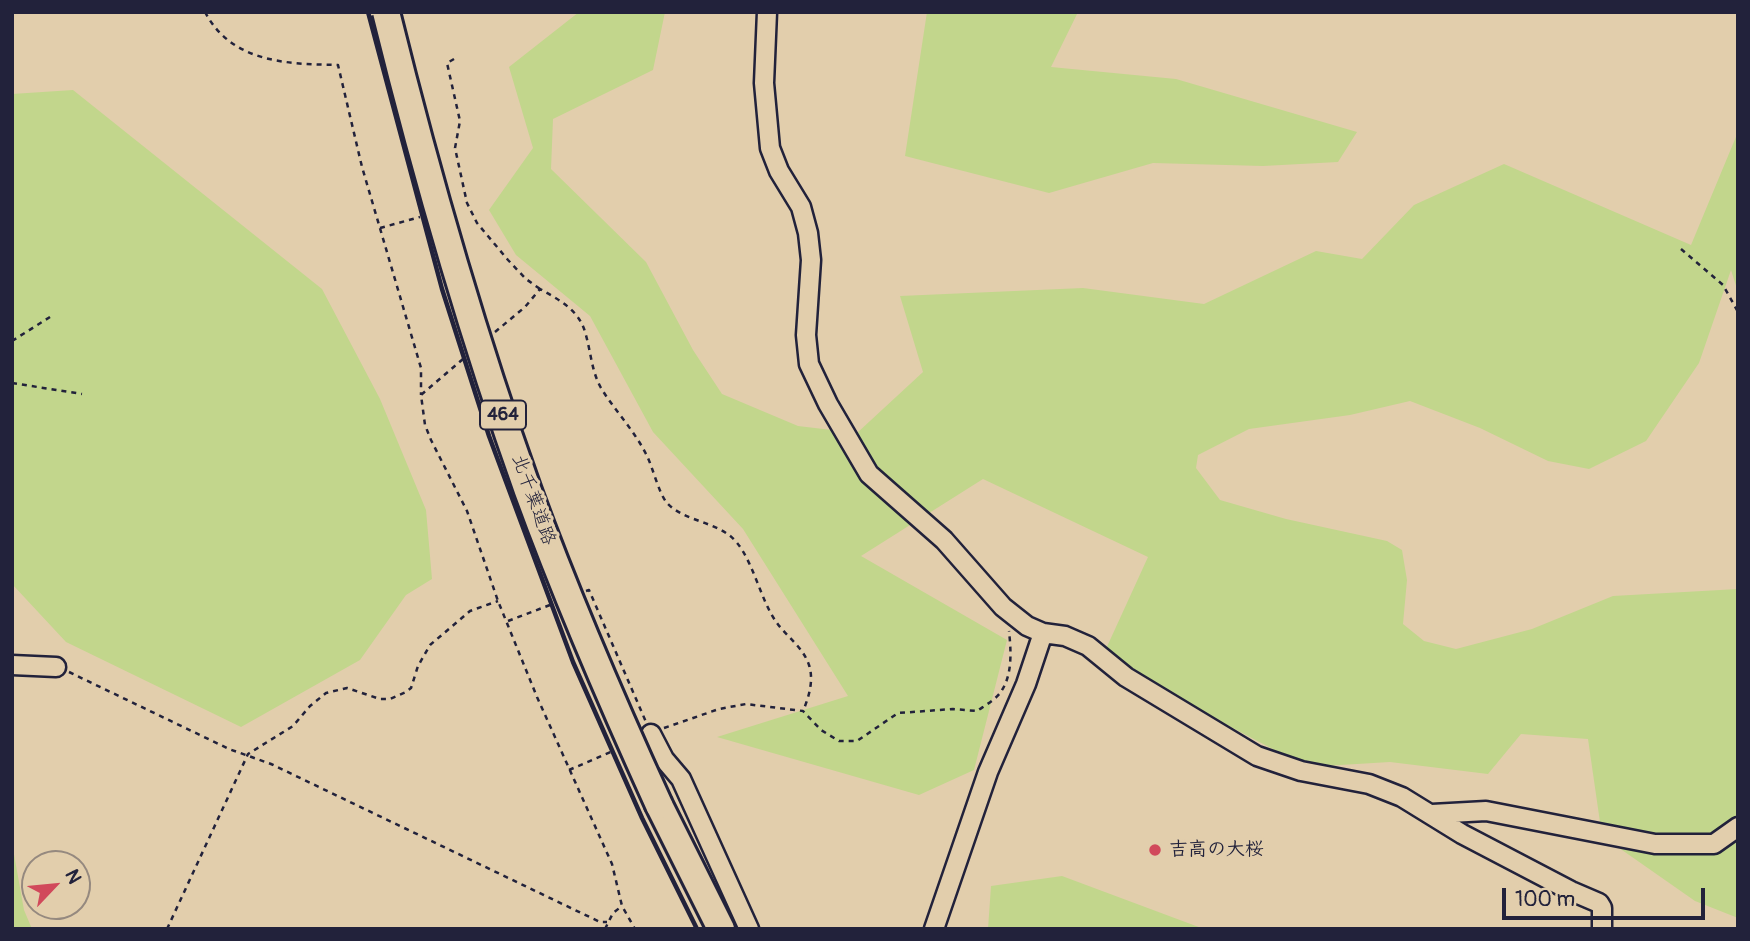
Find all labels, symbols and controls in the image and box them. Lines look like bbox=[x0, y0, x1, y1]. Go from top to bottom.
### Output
road number: 464 bbox=[480, 400, 526, 430]
street label: 北千葉道路 bbox=[506, 451, 560, 549]
place label: 吉高の大桜 bbox=[1169, 839, 1264, 861]
marker: 吉高の大桜 bbox=[1147, 842, 1163, 858]
north arrow bbox=[21, 850, 91, 920]
text: N bbox=[59, 866, 87, 888]
scale bar bbox=[1505, 874, 1708, 918]
text: 100 m bbox=[1515, 886, 1575, 913]

